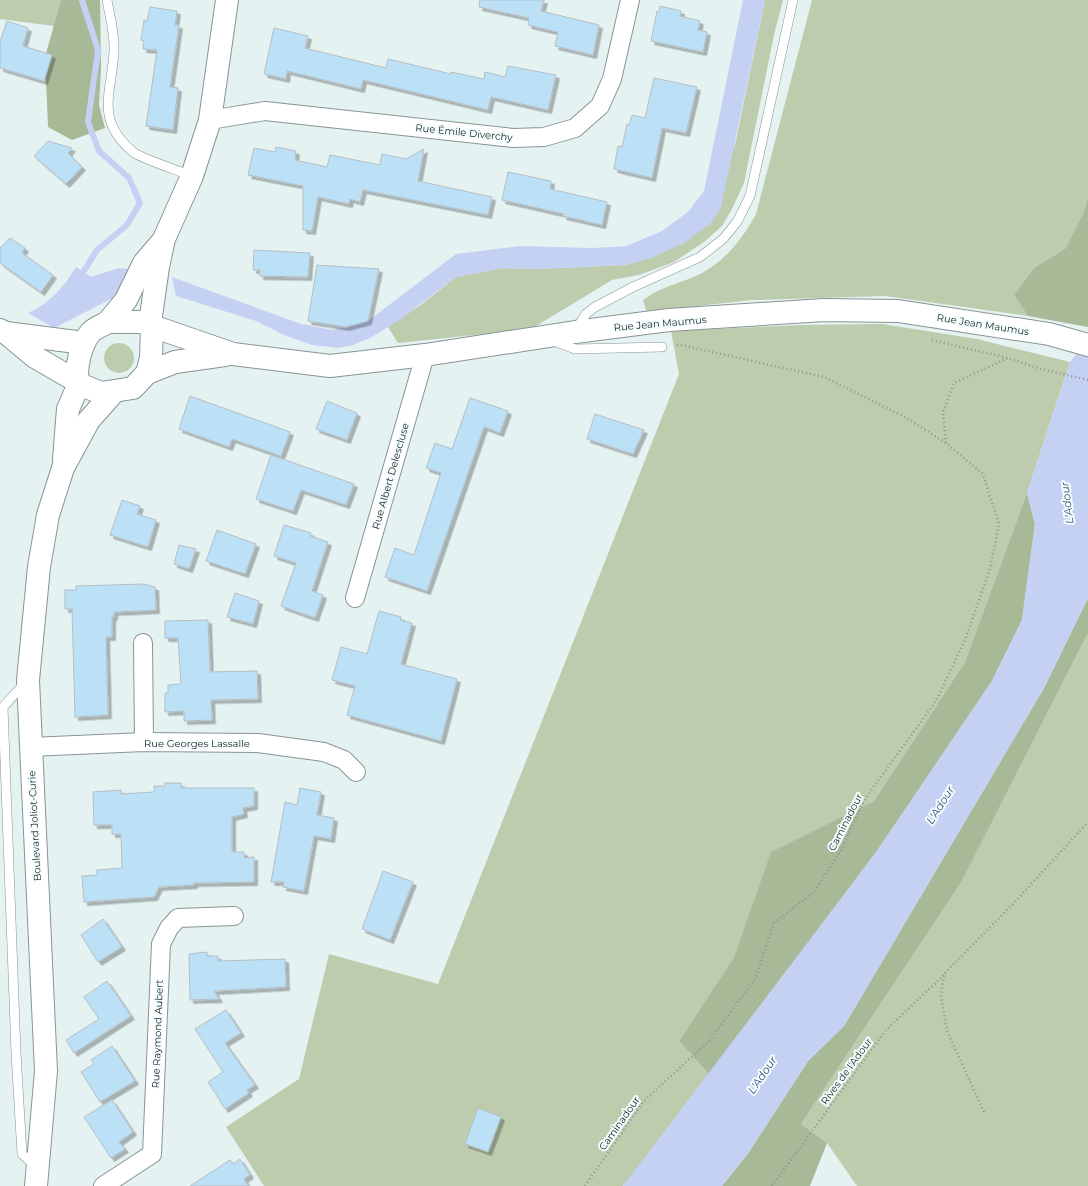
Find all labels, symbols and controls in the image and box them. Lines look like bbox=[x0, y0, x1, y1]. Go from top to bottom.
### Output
street label: Rue Émile Diverchy bbox=[415, 121, 514, 144]
street label: Rue Jean Maumus bbox=[936, 311, 1030, 338]
street label: Rue Jean Maumus bbox=[613, 313, 707, 334]
street label: Rue Albert Delescluse bbox=[369, 422, 412, 531]
water label: L'Adour bbox=[1057, 481, 1077, 525]
street label: Rue Georges Lassalle bbox=[144, 737, 250, 750]
street label: Boulevard Joliot-Curie bbox=[25, 770, 44, 882]
water label: L'Adour bbox=[923, 783, 957, 827]
street label: Caminadour bbox=[825, 791, 865, 853]
street label: Rue Raymond Aubert bbox=[149, 979, 166, 1089]
street label: Rives de l'Adour bbox=[818, 1035, 875, 1107]
water label: L'Adour bbox=[744, 1053, 780, 1096]
street label: Caminadour bbox=[596, 1094, 643, 1153]

